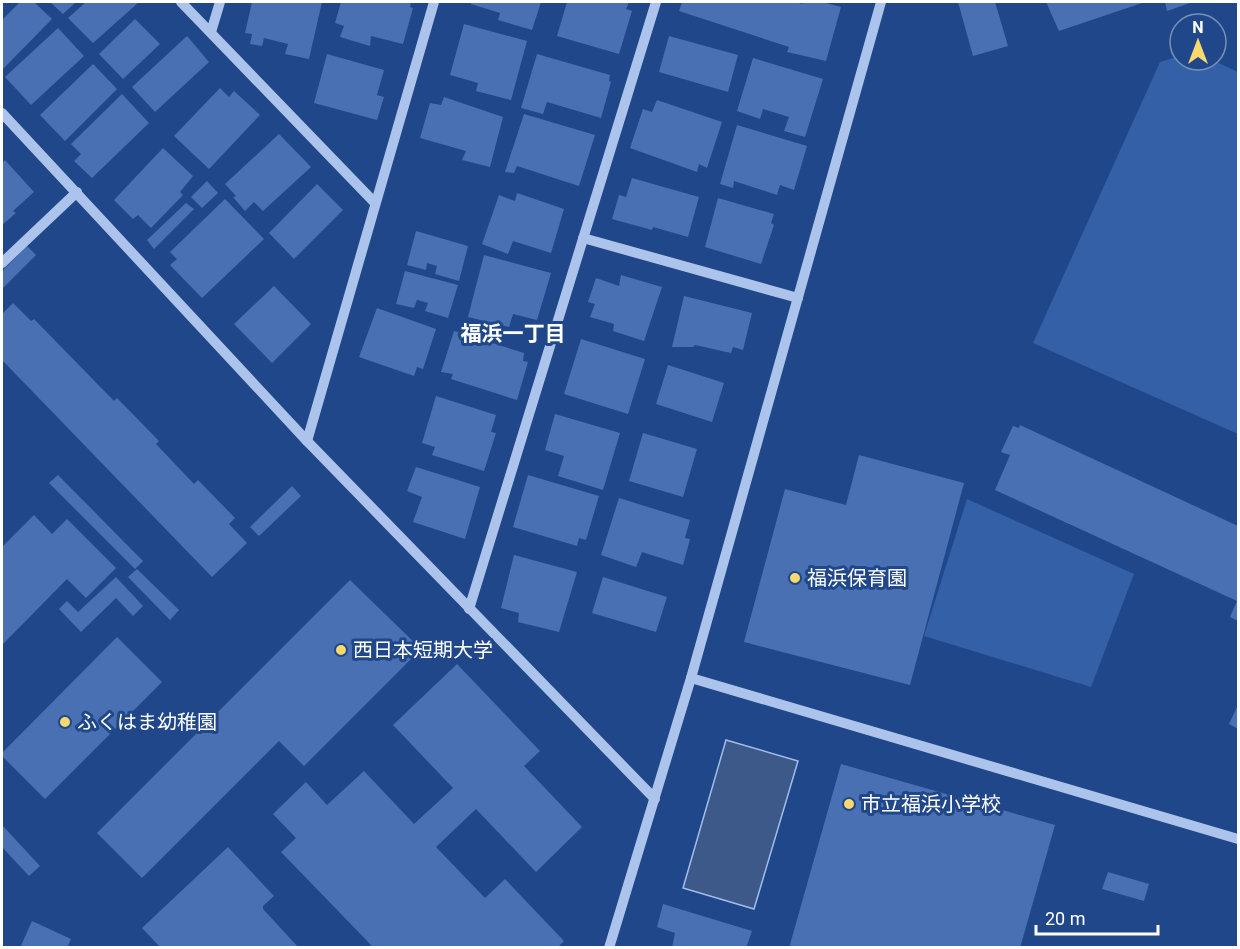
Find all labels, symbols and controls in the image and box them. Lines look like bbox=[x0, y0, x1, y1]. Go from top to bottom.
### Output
north arrow bbox=[1168, 12, 1228, 72]
text: N bbox=[1192, 18, 1204, 37]
district label: 福浜一丁目 bbox=[461, 322, 566, 346]
place label: 福浜保育園 bbox=[807, 566, 907, 590]
marker: 福浜保育園 bbox=[788, 571, 802, 585]
place label: 西日本短期大学 bbox=[353, 638, 493, 662]
marker: 西日本短期大学 bbox=[334, 643, 348, 657]
place label: ふくはま幼稚園 bbox=[77, 710, 217, 734]
marker: ふくはま幼稚園 bbox=[58, 715, 72, 729]
place label: 市立福浜小学校 bbox=[861, 792, 1001, 816]
marker: 市立福浜小学校 bbox=[842, 797, 856, 811]
scale bar bbox=[1036, 898, 1158, 936]
text: 20 m bbox=[1045, 908, 1085, 929]

